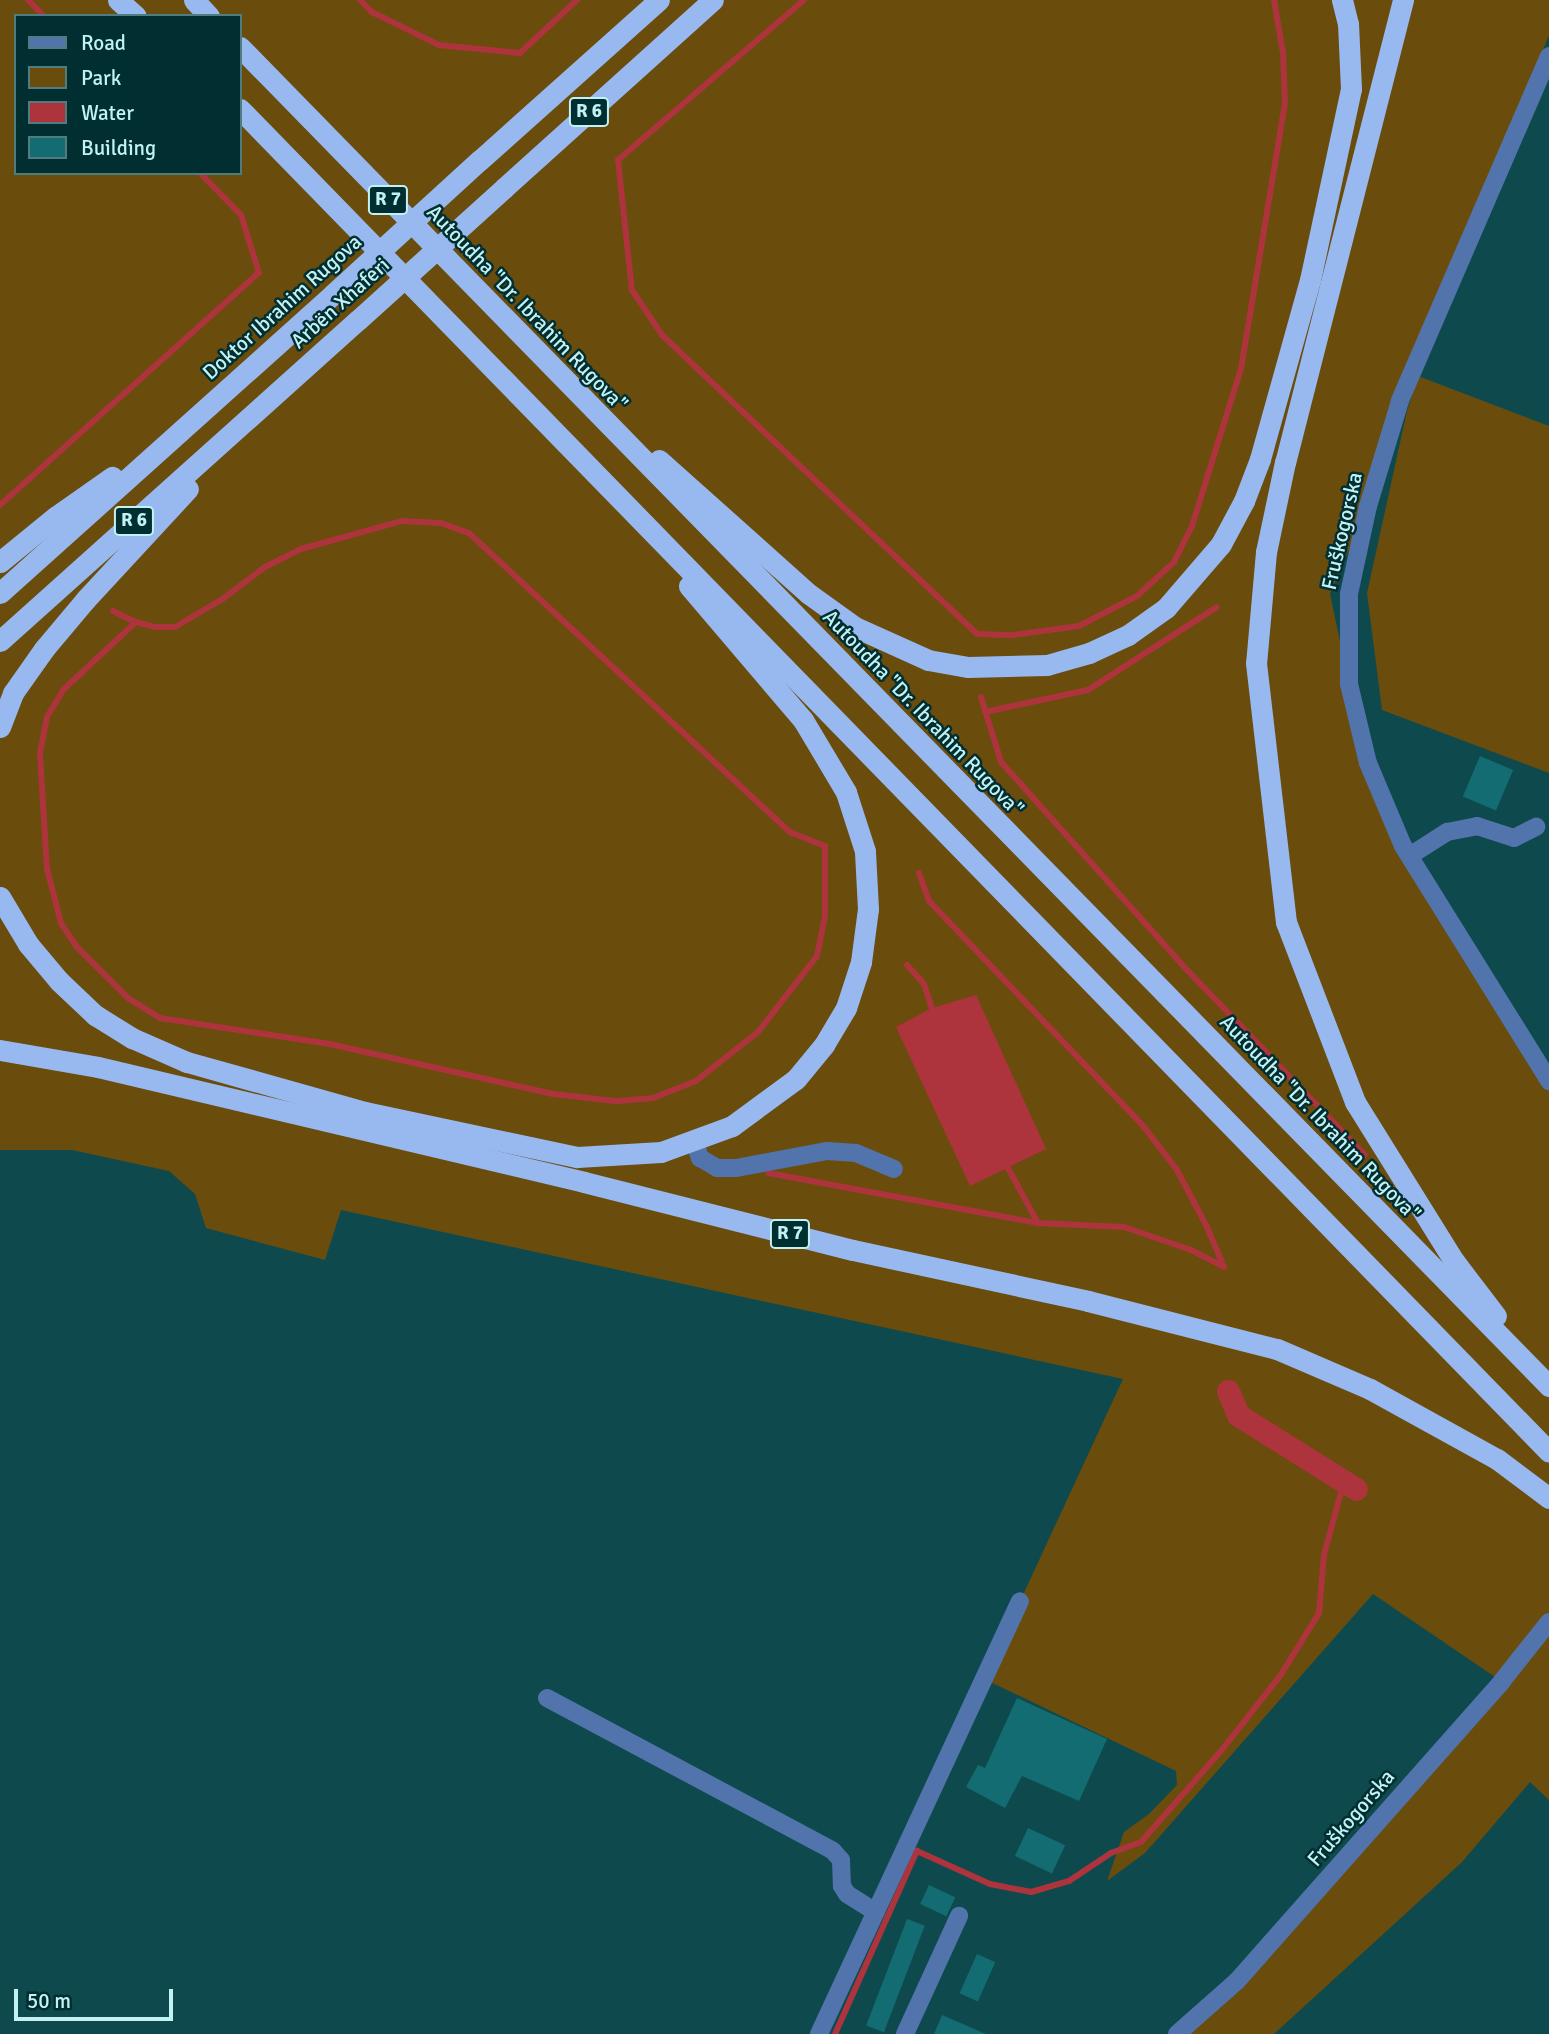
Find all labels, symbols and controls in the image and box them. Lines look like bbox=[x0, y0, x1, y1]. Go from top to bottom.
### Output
legend bbox=[14, 14, 242, 175]
text: Road bbox=[81, 30, 126, 56]
text: Park bbox=[81, 65, 121, 91]
road number: R 6 bbox=[568, 96, 610, 128]
text: Water bbox=[81, 100, 134, 126]
text: Building bbox=[81, 135, 156, 161]
road number: R 7 bbox=[367, 184, 409, 216]
street label: Autoudha "Dr. Ibrahim Rugova" bbox=[422, 200, 632, 416]
street label: Doktor Ibrahim Rugova bbox=[197, 229, 367, 385]
street label: Arbën Xhaferi bbox=[286, 252, 394, 354]
street label: Fruškogorska bbox=[1316, 470, 1368, 592]
road number: R 6 bbox=[113, 506, 155, 536]
street label: Autoudha "Dr. Ibrahim Rugova" bbox=[818, 605, 1028, 821]
street label: Autoudha "Dr. Ibrahim Rugova" bbox=[1215, 1010, 1425, 1226]
road number: R 7 bbox=[769, 1218, 811, 1250]
street label: Fruškogorska bbox=[1302, 1764, 1400, 1872]
scale bar bbox=[18, 1974, 177, 2018]
text: 50 m bbox=[27, 1988, 71, 2014]

